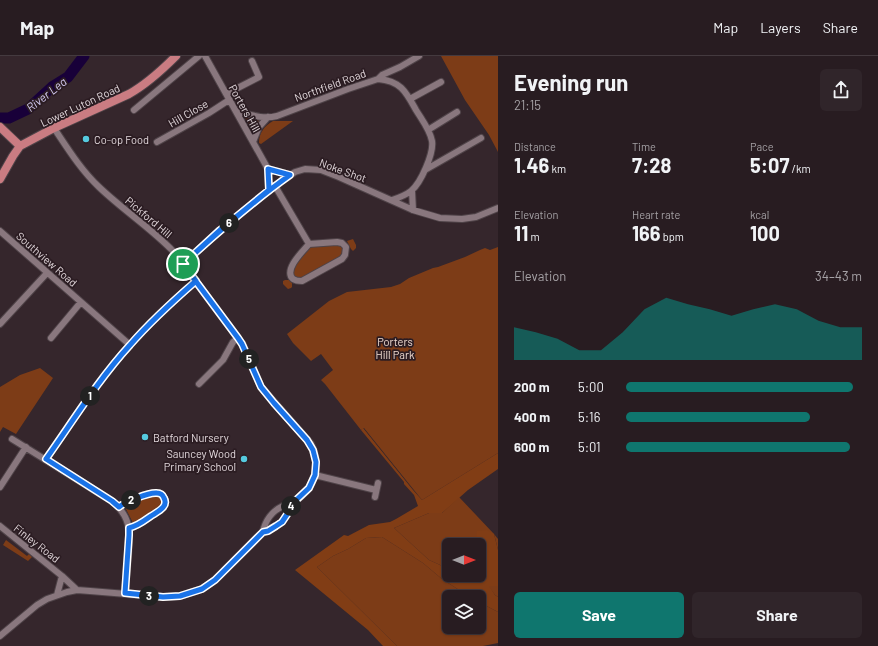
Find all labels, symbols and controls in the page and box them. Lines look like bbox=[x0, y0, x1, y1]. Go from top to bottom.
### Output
text: Map bbox=[20, 16, 54, 39]
text: Map bbox=[713, 19, 738, 36]
text: Layers bbox=[760, 19, 801, 36]
text: Share bbox=[823, 19, 858, 36]
street label: Northfield Road bbox=[292, 66, 368, 104]
text: Evening run bbox=[514, 69, 628, 95]
button: share bbox=[820, 69, 862, 111]
water label: River Lea bbox=[23, 74, 69, 114]
street label: Lower Luton Road bbox=[38, 81, 122, 129]
street label: Porters Hill bbox=[227, 82, 263, 134]
street label: Hill Close bbox=[166, 96, 210, 130]
text: 21:15 bbox=[514, 97, 541, 113]
place label: Co-op Food bbox=[94, 133, 149, 146]
marker: Co-op Food bbox=[81, 134, 91, 144]
text: Distance bbox=[514, 140, 556, 153]
text: Time bbox=[632, 140, 656, 153]
text: Pace bbox=[750, 140, 774, 153]
text: 1.46 bbox=[514, 153, 549, 177]
text: 7:28 bbox=[632, 153, 671, 177]
text: 5:07 bbox=[750, 153, 789, 177]
street label: Noke Shot bbox=[318, 156, 368, 184]
text: km bbox=[549, 162, 566, 175]
text: /km bbox=[789, 162, 811, 175]
street label: Pickford Hill bbox=[123, 194, 175, 240]
text: Elevation bbox=[514, 208, 558, 221]
text: Heart rate bbox=[632, 208, 680, 221]
text: kcal bbox=[750, 208, 769, 221]
pin: 6 bbox=[219, 213, 239, 233]
text: 6 bbox=[226, 216, 232, 229]
text: 11 bbox=[514, 221, 528, 245]
text: 166 bbox=[632, 221, 661, 245]
text: 100 bbox=[750, 221, 780, 245]
street label: Southview Road bbox=[14, 229, 80, 289]
text: m bbox=[528, 230, 540, 243]
text: bpm bbox=[661, 230, 684, 243]
pin bbox=[166, 247, 200, 281]
icon: arrive bbox=[172, 253, 194, 275]
text: Elevation bbox=[514, 268, 566, 284]
text: 34–43 m bbox=[815, 268, 862, 284]
park label: Porters Hill Park bbox=[376, 335, 415, 361]
pin: 5 bbox=[239, 349, 259, 369]
text: 5 bbox=[246, 352, 252, 365]
text: 200 m bbox=[514, 379, 550, 395]
text: 5:00 bbox=[578, 379, 604, 395]
pin: 1 bbox=[80, 386, 100, 406]
text: 1 bbox=[88, 389, 92, 402]
text: 400 m bbox=[514, 409, 550, 425]
text: 5:16 bbox=[578, 409, 600, 425]
place label: Batford Nursery bbox=[153, 431, 229, 444]
marker: Batford Nursery bbox=[140, 432, 150, 442]
text: 600 m bbox=[514, 439, 549, 455]
text: 5:01 bbox=[578, 439, 601, 455]
place label: Sauncey Wood Primary School bbox=[164, 447, 236, 473]
marker: Sauncey Wood Primary School bbox=[239, 454, 249, 464]
pin: 2 bbox=[121, 490, 141, 510]
text: 2 bbox=[128, 493, 134, 506]
pin: 4 bbox=[281, 496, 301, 516]
text: 4 bbox=[288, 499, 294, 512]
street label: Finley Road bbox=[11, 521, 63, 565]
north arrow bbox=[442, 538, 486, 582]
map controls bbox=[442, 538, 486, 634]
pin: 3 bbox=[139, 586, 159, 606]
text: 3 bbox=[146, 589, 152, 602]
button: layers bbox=[442, 590, 486, 634]
button: Save bbox=[514, 592, 684, 638]
button: Share bbox=[692, 592, 862, 638]

